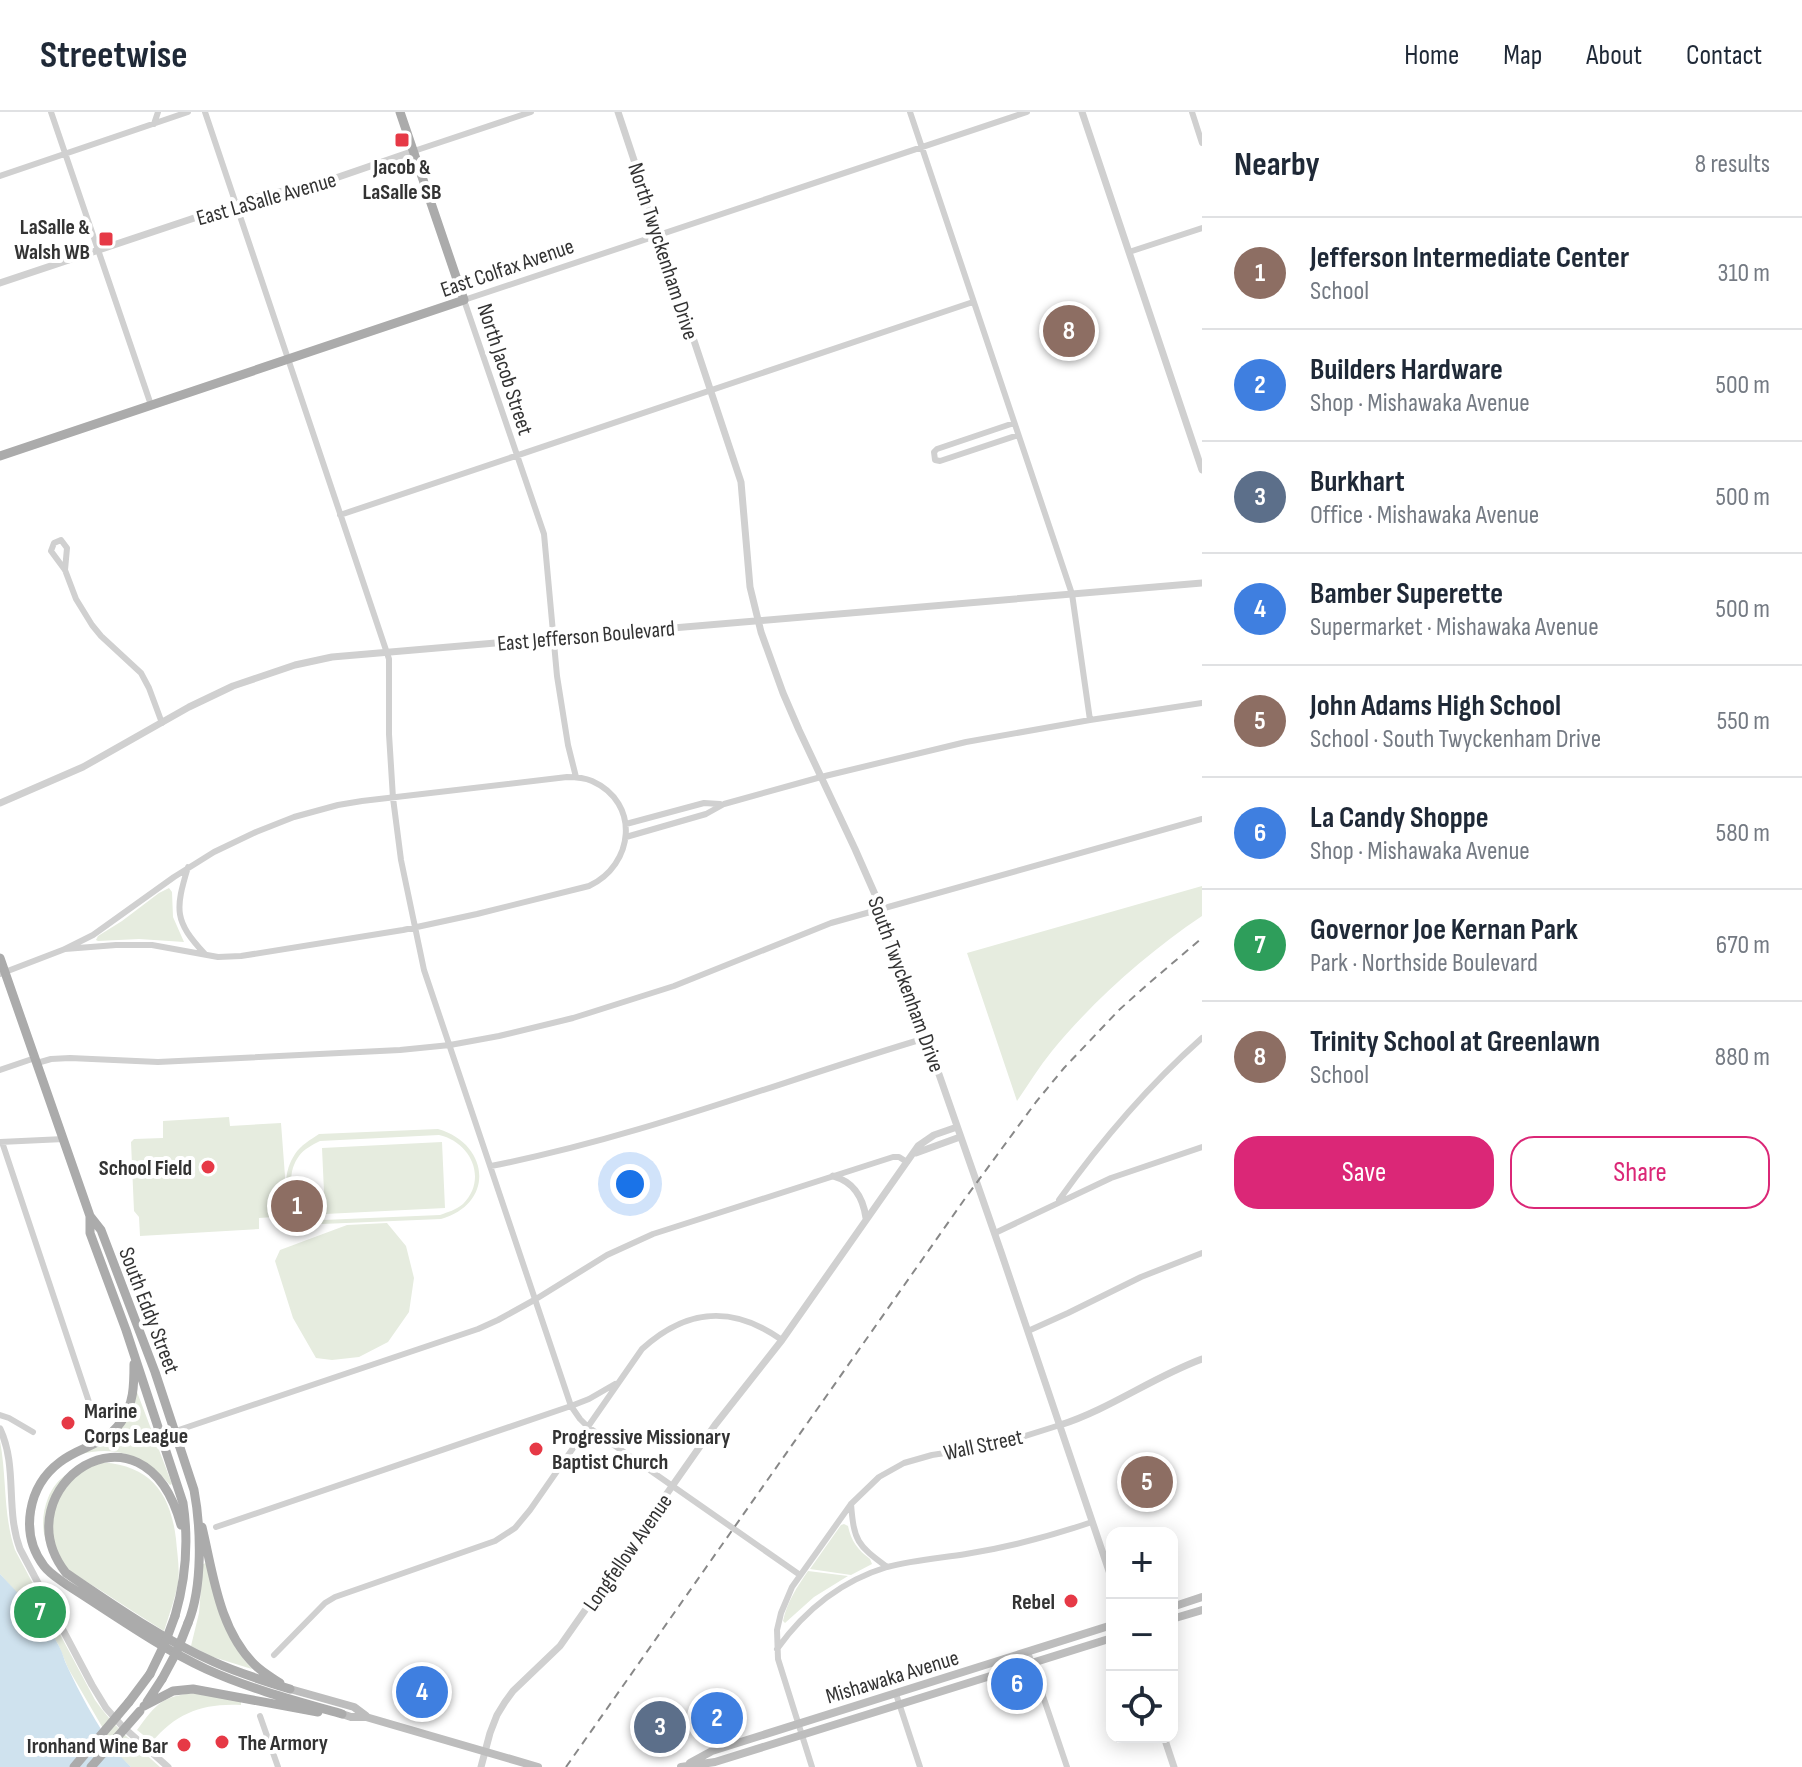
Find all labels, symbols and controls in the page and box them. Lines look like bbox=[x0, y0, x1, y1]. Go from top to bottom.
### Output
text: Streetwise bbox=[40, 33, 188, 78]
text: Home bbox=[1404, 39, 1459, 72]
text: Map bbox=[1503, 39, 1542, 72]
text: About bbox=[1586, 39, 1642, 72]
text: Contact bbox=[1686, 39, 1762, 72]
marker: Jacob & LaSalle SB bbox=[393, 131, 411, 149]
text: Nearby bbox=[1234, 144, 1320, 185]
text: 8 results bbox=[1695, 149, 1770, 180]
place label: Jacob & LaSalle SB bbox=[363, 154, 441, 206]
street label: North Twyckenham Drive bbox=[621, 160, 704, 343]
street label: East LaSalle Avenue bbox=[193, 167, 339, 232]
place label: LaSalle & Walsh WB bbox=[14, 214, 90, 266]
marker: LaSalle & Walsh WB bbox=[97, 230, 115, 248]
street label: East Colfax Avenue bbox=[437, 233, 578, 304]
text: Jefferson Intermediate Center bbox=[1310, 240, 1629, 276]
text: 1 bbox=[1255, 258, 1265, 289]
text: 310 m bbox=[1718, 258, 1770, 289]
text: School bbox=[1310, 276, 1369, 307]
street label: North Jacob Street bbox=[471, 300, 539, 439]
pin: 8 bbox=[1043, 301, 1095, 361]
text: Builders Hardware bbox=[1310, 352, 1503, 388]
text: 2 bbox=[1254, 370, 1266, 401]
text: 500 m bbox=[1716, 370, 1770, 401]
text: Shop · Mishawaka Avenue bbox=[1310, 388, 1530, 419]
text: Burkhart bbox=[1310, 464, 1405, 500]
text: 3 bbox=[1254, 482, 1266, 513]
text: 500 m bbox=[1716, 482, 1770, 513]
text: Office · Mishawaka Avenue bbox=[1310, 500, 1539, 531]
text: Bamber Superette bbox=[1310, 576, 1503, 612]
text: 4 bbox=[1254, 594, 1266, 625]
text: 500 m bbox=[1716, 594, 1770, 625]
text: Supermarket · Mishawaka Avenue bbox=[1310, 612, 1599, 643]
street label: East Jefferson Boulevard bbox=[496, 615, 676, 658]
text: John Adams High School bbox=[1310, 688, 1561, 724]
text: 5 bbox=[1254, 706, 1266, 737]
text: 550 m bbox=[1717, 706, 1770, 737]
text: School · South Twyckenham Drive bbox=[1310, 724, 1601, 755]
text: La Candy Shoppe bbox=[1310, 800, 1489, 836]
text: 6 bbox=[1254, 818, 1266, 849]
text: 580 m bbox=[1716, 818, 1770, 849]
text: Shop · Mishawaka Avenue bbox=[1310, 836, 1530, 867]
street label: South Twyckenham Drive bbox=[861, 893, 950, 1076]
text: Governor Joe Kernan Park bbox=[1310, 912, 1578, 948]
text: 7 bbox=[1254, 930, 1266, 961]
text: 670 m bbox=[1716, 930, 1770, 961]
text: Park · Northside Boulevard bbox=[1310, 948, 1538, 979]
text: Trinity School at Greenlawn bbox=[1310, 1024, 1600, 1060]
text: 8 bbox=[1254, 1042, 1266, 1073]
text: 880 m bbox=[1715, 1042, 1770, 1073]
text: School bbox=[1310, 1060, 1369, 1091]
button: Save bbox=[1234, 1136, 1494, 1209]
button: Share bbox=[1510, 1136, 1770, 1209]
place label: School Field bbox=[99, 1155, 192, 1182]
marker: School Field bbox=[199, 1158, 217, 1176]
your location bbox=[610, 1164, 650, 1204]
pin: 1 bbox=[271, 1176, 323, 1236]
street label: South Eddy Street bbox=[112, 1244, 185, 1378]
place label: Marine Corps League bbox=[84, 1398, 188, 1450]
marker: Marine Corps League bbox=[59, 1414, 77, 1432]
place label: Progressive Missionary Baptist Church bbox=[552, 1424, 730, 1476]
street label: Wall Street bbox=[941, 1424, 1026, 1467]
marker: Progressive Missionary Baptist Church bbox=[527, 1440, 545, 1458]
pin: 5 bbox=[1121, 1452, 1173, 1512]
street label: Longfellow Avenue bbox=[578, 1489, 679, 1617]
map controls bbox=[1106, 1527, 1178, 1743]
button: + bbox=[1106, 1527, 1178, 1599]
pin: 7 bbox=[14, 1582, 66, 1642]
place label: Rebel bbox=[1012, 1589, 1055, 1616]
marker: Rebel bbox=[1062, 1592, 1080, 1610]
button: − bbox=[1106, 1599, 1178, 1671]
street label: Mishawaka Avenue bbox=[823, 1644, 962, 1710]
pin: 6 bbox=[991, 1654, 1043, 1714]
pin: 4 bbox=[396, 1662, 448, 1722]
button: locate bbox=[1106, 1671, 1178, 1743]
pin: 2 bbox=[691, 1688, 743, 1748]
pin: 3 bbox=[634, 1697, 686, 1757]
place label: The Armory bbox=[238, 1730, 328, 1757]
place label: Ironhand Wine Bar bbox=[27, 1733, 168, 1760]
marker: The Armory bbox=[213, 1733, 231, 1751]
marker: Ironhand Wine Bar bbox=[175, 1736, 193, 1754]

